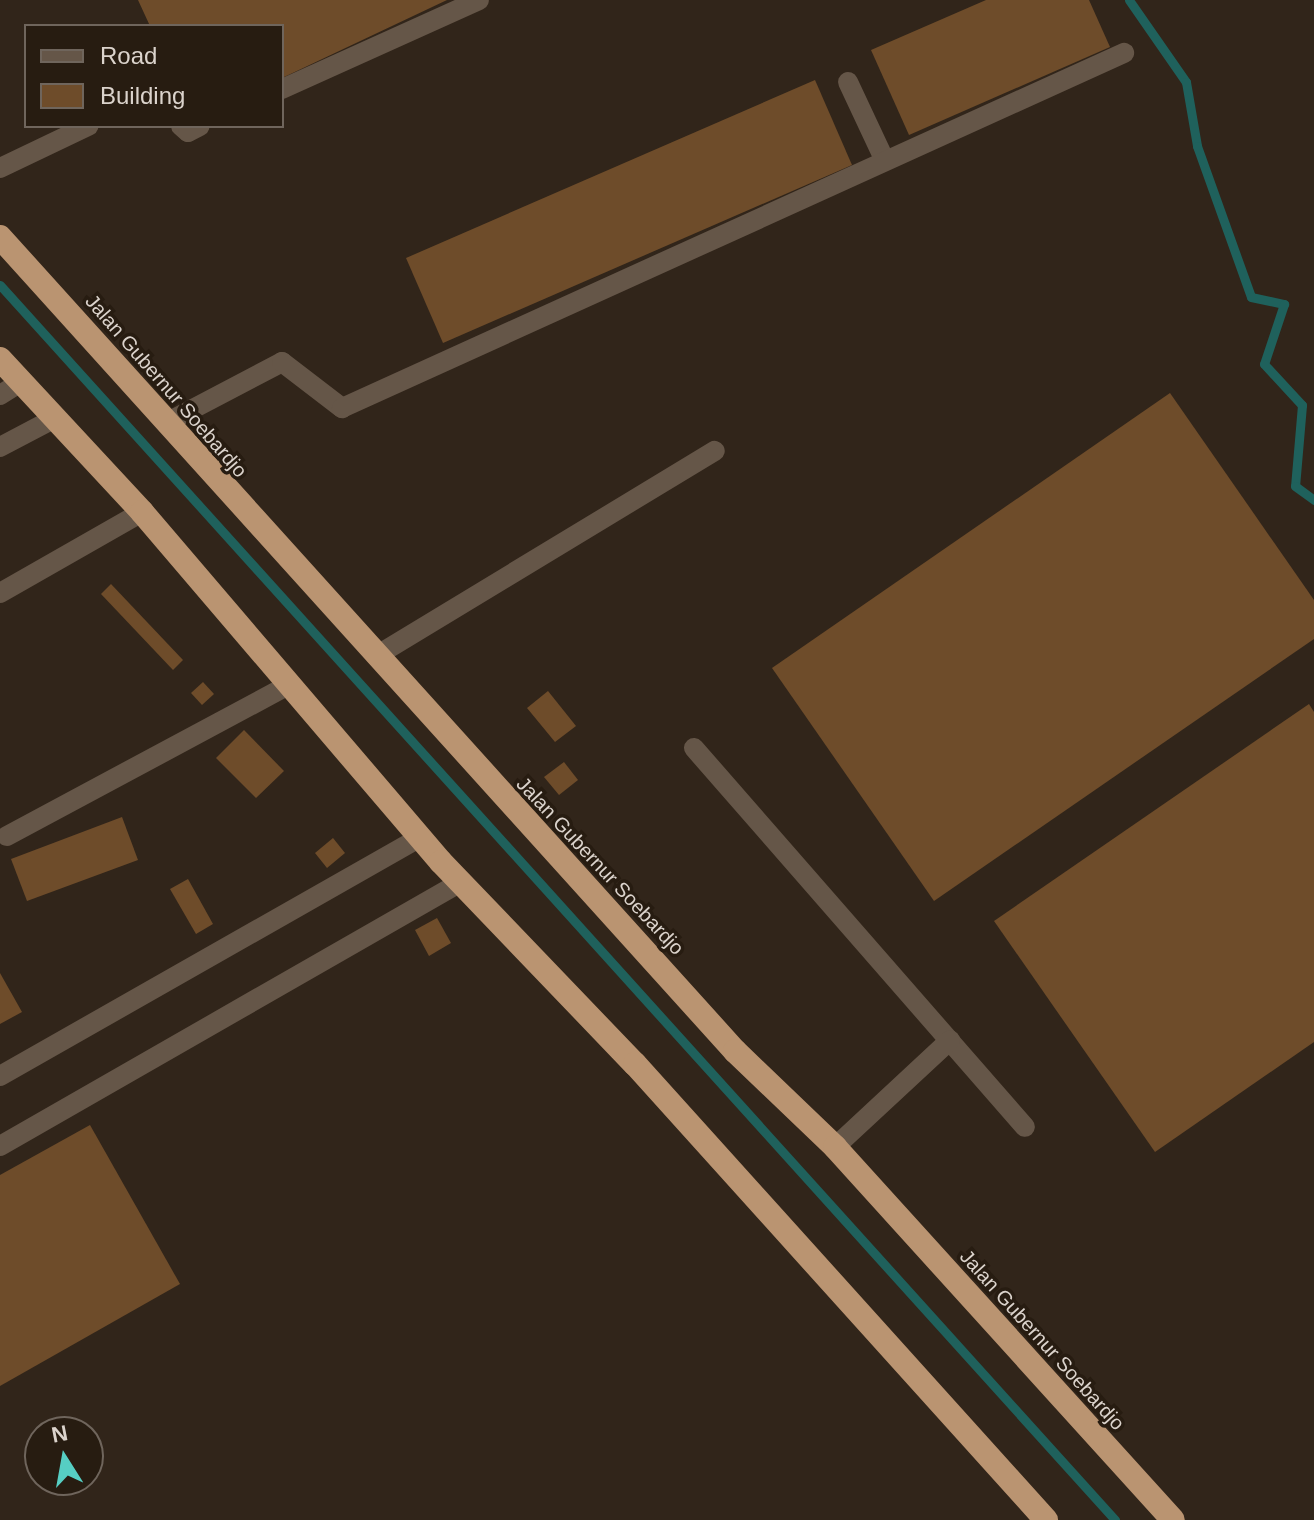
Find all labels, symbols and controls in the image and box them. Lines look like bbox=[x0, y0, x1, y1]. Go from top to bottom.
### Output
legend bbox=[24, 24, 284, 128]
text: Road bbox=[100, 42, 157, 69]
text: Building bbox=[100, 82, 185, 109]
street label: Jalan Gubernur Soebardjo bbox=[80, 290, 252, 482]
street label: Jalan Gubernur Soebardjo bbox=[511, 772, 689, 960]
street label: Jalan Gubernur Soebardjo bbox=[955, 1245, 1129, 1435]
north arrow bbox=[24, 1416, 104, 1496]
text: N bbox=[50, 1420, 70, 1448]

